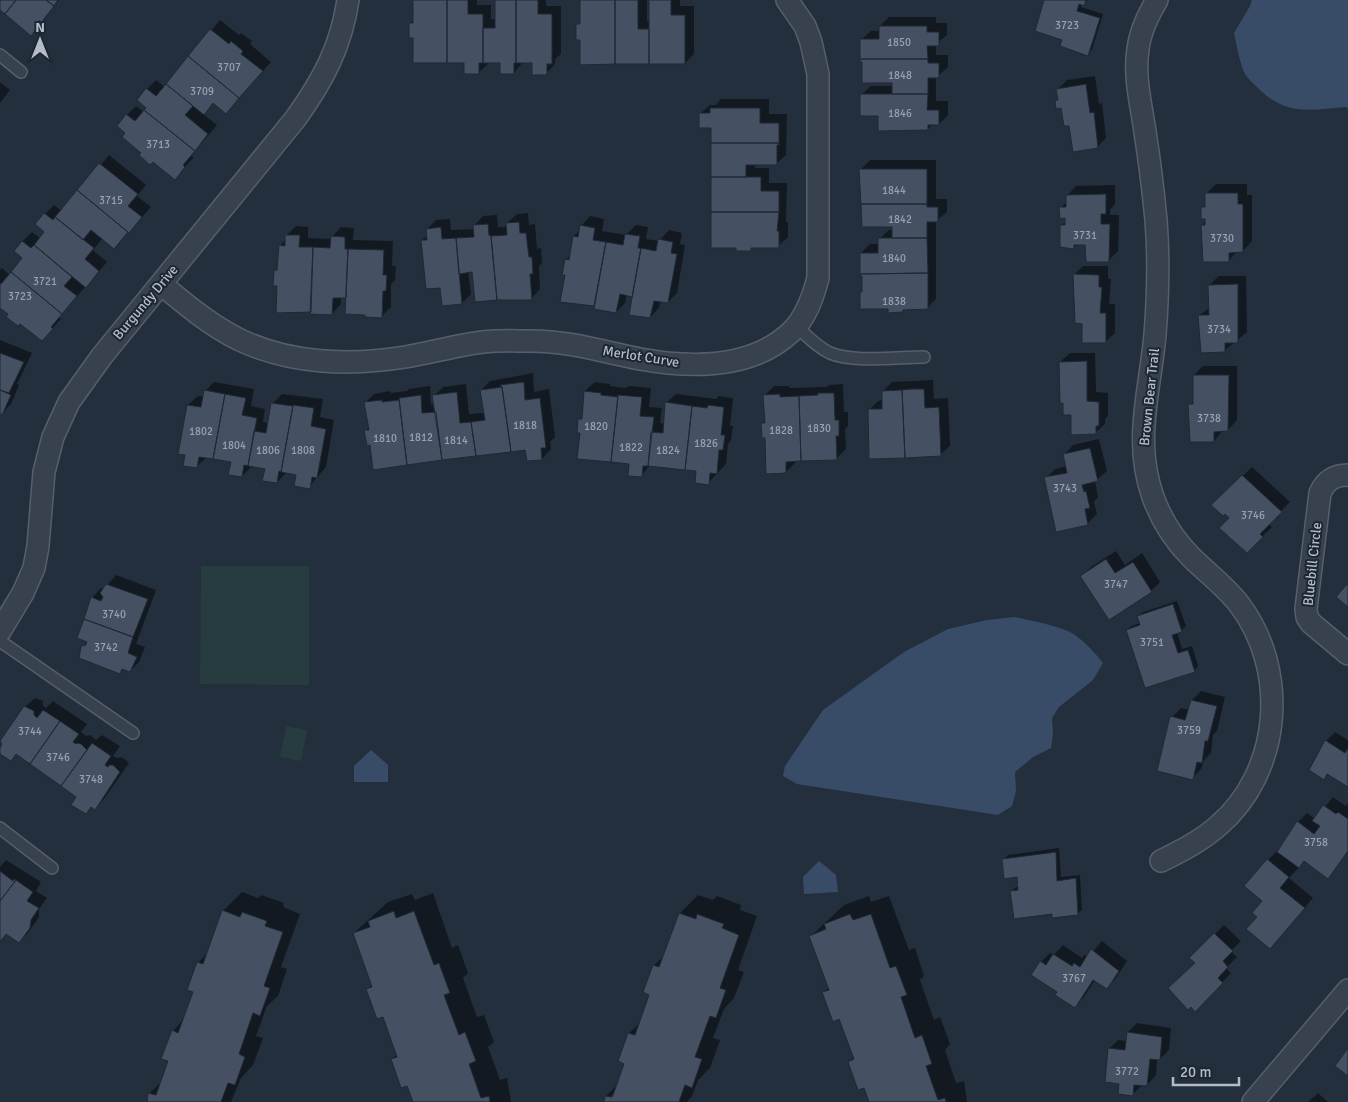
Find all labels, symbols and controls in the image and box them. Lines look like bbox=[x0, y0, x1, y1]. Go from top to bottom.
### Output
north arrow bbox=[15, 15, 65, 65]
text: N bbox=[35, 19, 45, 36]
house number: 3723 bbox=[1055, 19, 1079, 32]
house number: 1850 bbox=[887, 36, 911, 49]
house number: 3707 bbox=[217, 61, 241, 74]
house number: 1848 bbox=[888, 69, 912, 82]
house number: 3709 bbox=[190, 85, 214, 98]
house number: 1846 bbox=[888, 107, 912, 120]
house number: 3713 bbox=[146, 138, 170, 151]
house number: 1844 bbox=[882, 184, 906, 197]
house number: 3715 bbox=[99, 194, 123, 207]
house number: 1842 bbox=[888, 213, 912, 226]
house number: 3731 bbox=[1073, 229, 1097, 242]
house number: 3730 bbox=[1210, 232, 1234, 245]
house number: 1840 bbox=[882, 252, 906, 265]
street label: Burgundy Drive bbox=[109, 262, 182, 343]
house number: 3721 bbox=[33, 275, 57, 288]
house number: 3723 bbox=[8, 290, 32, 303]
house number: 1838 bbox=[882, 295, 906, 308]
house number: 3734 bbox=[1207, 323, 1231, 336]
street label: Merlot Curve bbox=[601, 342, 680, 371]
street label: Brown Bear Trail bbox=[1136, 347, 1163, 447]
house number: 3738 bbox=[1197, 412, 1221, 425]
house number: 1818 bbox=[513, 419, 537, 432]
house number: 1820 bbox=[584, 420, 608, 433]
house number: 1830 bbox=[807, 422, 831, 435]
house number: 1828 bbox=[769, 424, 793, 437]
house number: 1802 bbox=[189, 425, 213, 438]
house number: 1812 bbox=[409, 431, 433, 444]
house number: 1810 bbox=[373, 432, 397, 445]
house number: 1814 bbox=[444, 434, 468, 447]
house number: 1826 bbox=[694, 437, 718, 450]
house number: 1804 bbox=[222, 439, 246, 452]
house number: 1822 bbox=[619, 441, 643, 454]
house number: 1806 bbox=[256, 444, 280, 457]
house number: 1808 bbox=[291, 444, 315, 457]
house number: 1824 bbox=[656, 444, 680, 457]
house number: 3743 bbox=[1053, 482, 1077, 495]
house number: 3746 bbox=[1241, 509, 1265, 522]
street label: Bluebill Circle bbox=[1300, 521, 1325, 607]
house number: 3747 bbox=[1104, 578, 1128, 591]
house number: 3740 bbox=[102, 608, 126, 621]
house number: 3751 bbox=[1140, 636, 1164, 649]
house number: 3742 bbox=[94, 641, 118, 654]
house number: 3759 bbox=[1177, 724, 1201, 737]
house number: 3744 bbox=[18, 725, 42, 738]
house number: 3746 bbox=[46, 751, 70, 764]
house number: 3748 bbox=[79, 773, 103, 786]
house number: 3758 bbox=[1304, 836, 1328, 849]
house number: 3767 bbox=[1062, 972, 1086, 985]
scale bar bbox=[1173, 1054, 1239, 1086]
text: 20 m bbox=[1180, 1063, 1211, 1081]
house number: 3772 bbox=[1115, 1065, 1139, 1078]

